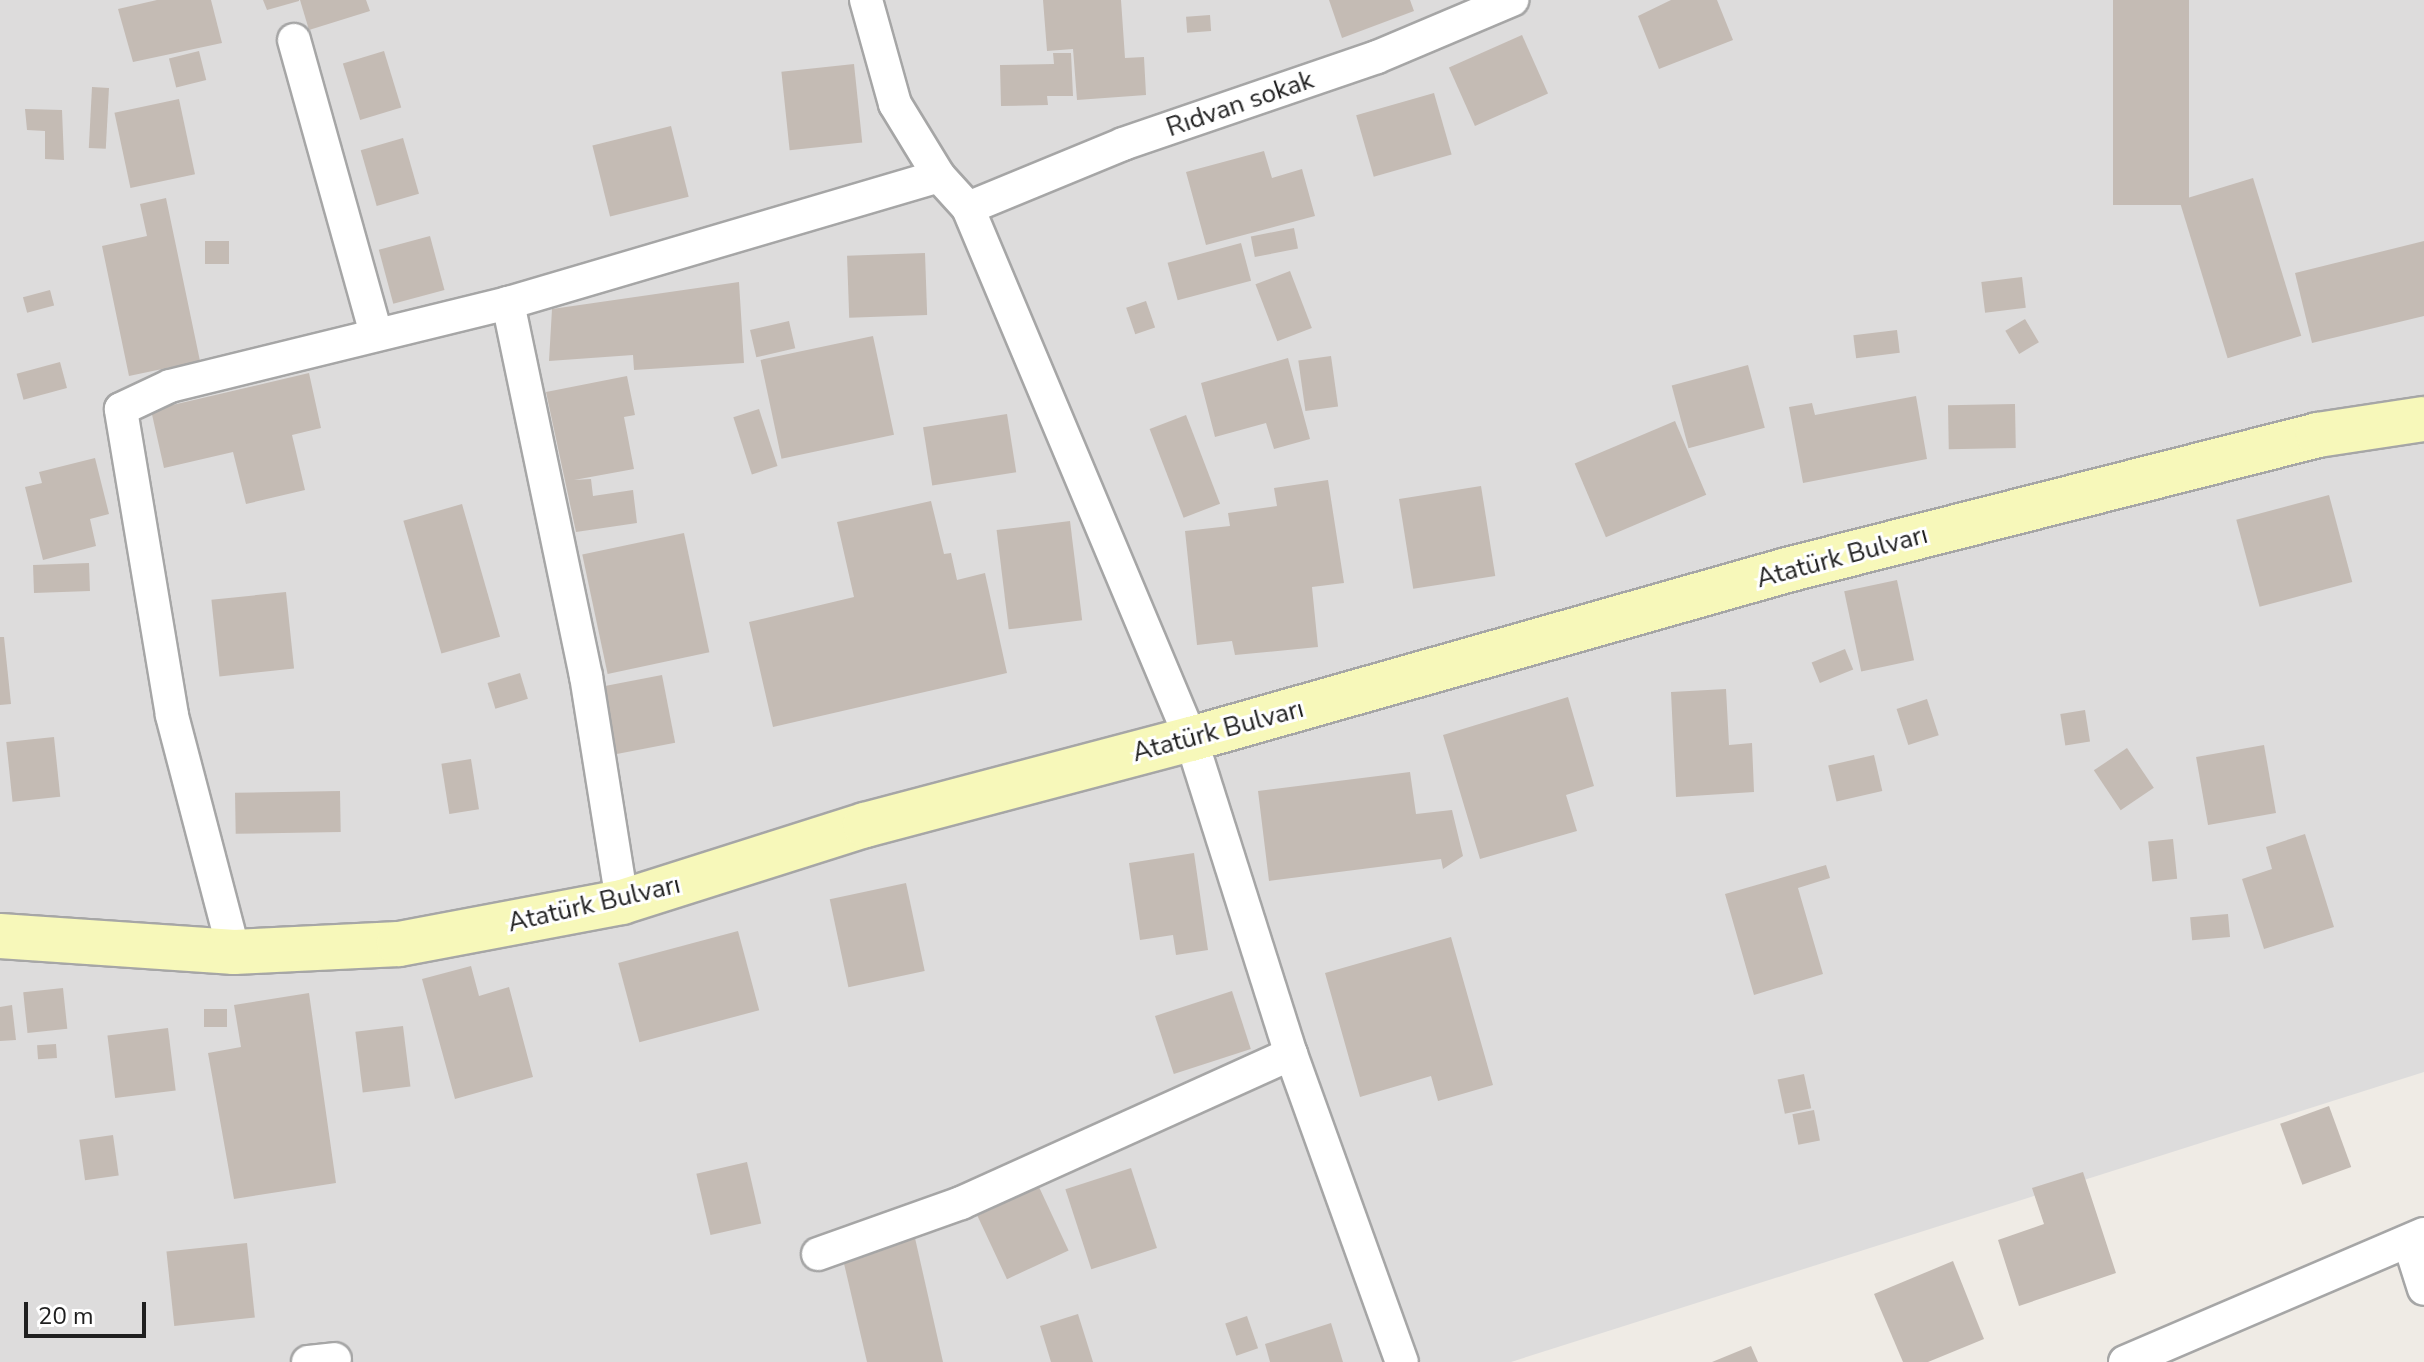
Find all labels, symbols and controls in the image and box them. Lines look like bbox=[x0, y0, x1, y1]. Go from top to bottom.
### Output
street label: Rıdvan sokak bbox=[1162, 64, 1318, 144]
street label: Atatürk Bulvarı bbox=[1753, 519, 1931, 595]
street label: Atatürk Bulvarı bbox=[1129, 693, 1307, 769]
street label: Atatürk Bulvarı bbox=[505, 869, 683, 939]
scale bar bbox=[28, 1286, 150, 1336]
text: 20 m bbox=[38, 1300, 94, 1332]

